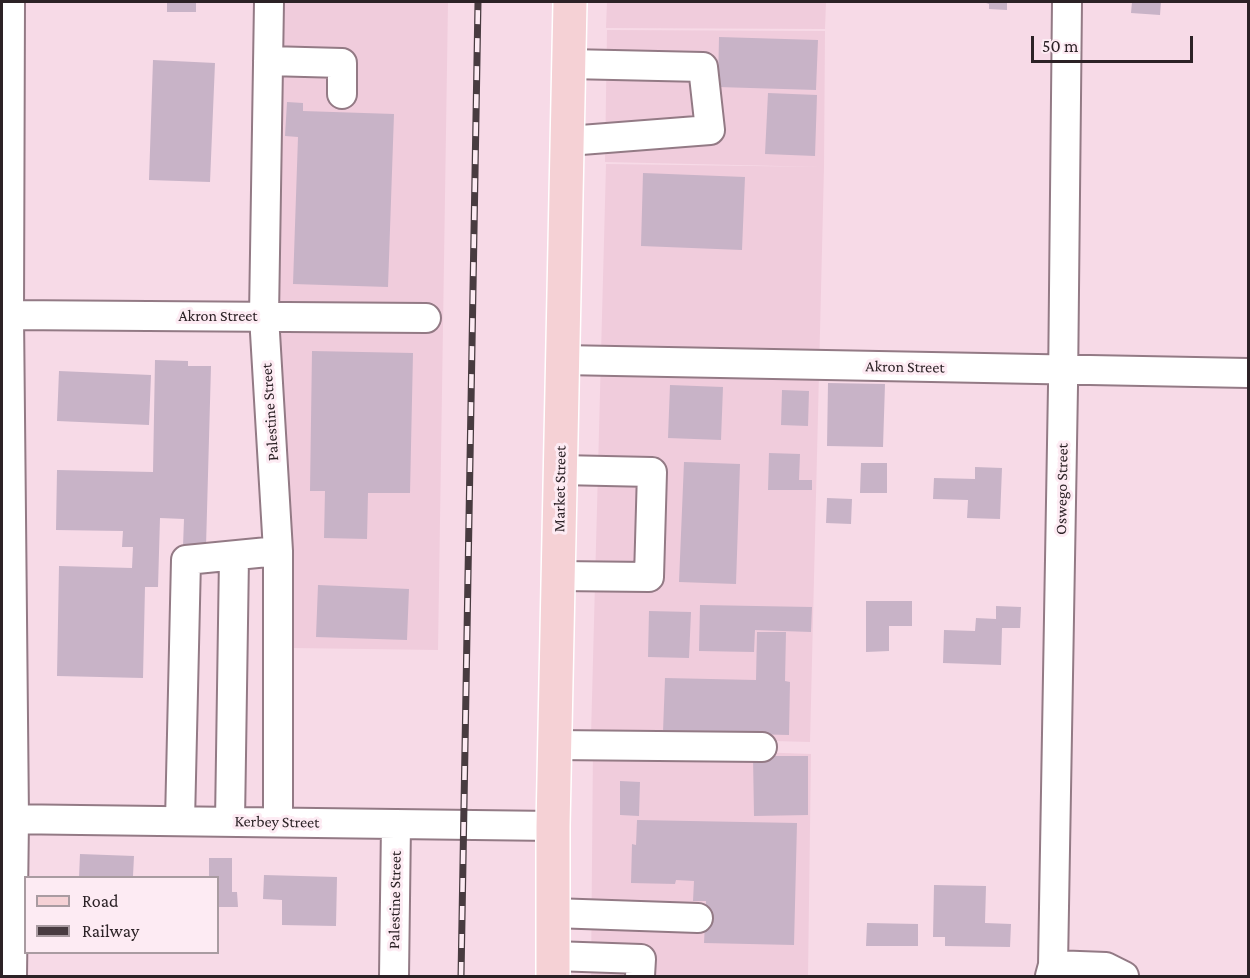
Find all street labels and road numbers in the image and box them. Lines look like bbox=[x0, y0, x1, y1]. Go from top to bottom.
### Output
street label: Akron Street bbox=[178, 306, 258, 326]
street label: Akron Street bbox=[865, 357, 945, 377]
street label: Palestine Street bbox=[257, 362, 283, 462]
street label: Oswego Street bbox=[1052, 443, 1072, 535]
street label: Market Street bbox=[550, 446, 570, 532]
street label: Kerbey Street bbox=[234, 812, 320, 832]
street label: Palestine Street bbox=[385, 851, 405, 949]

